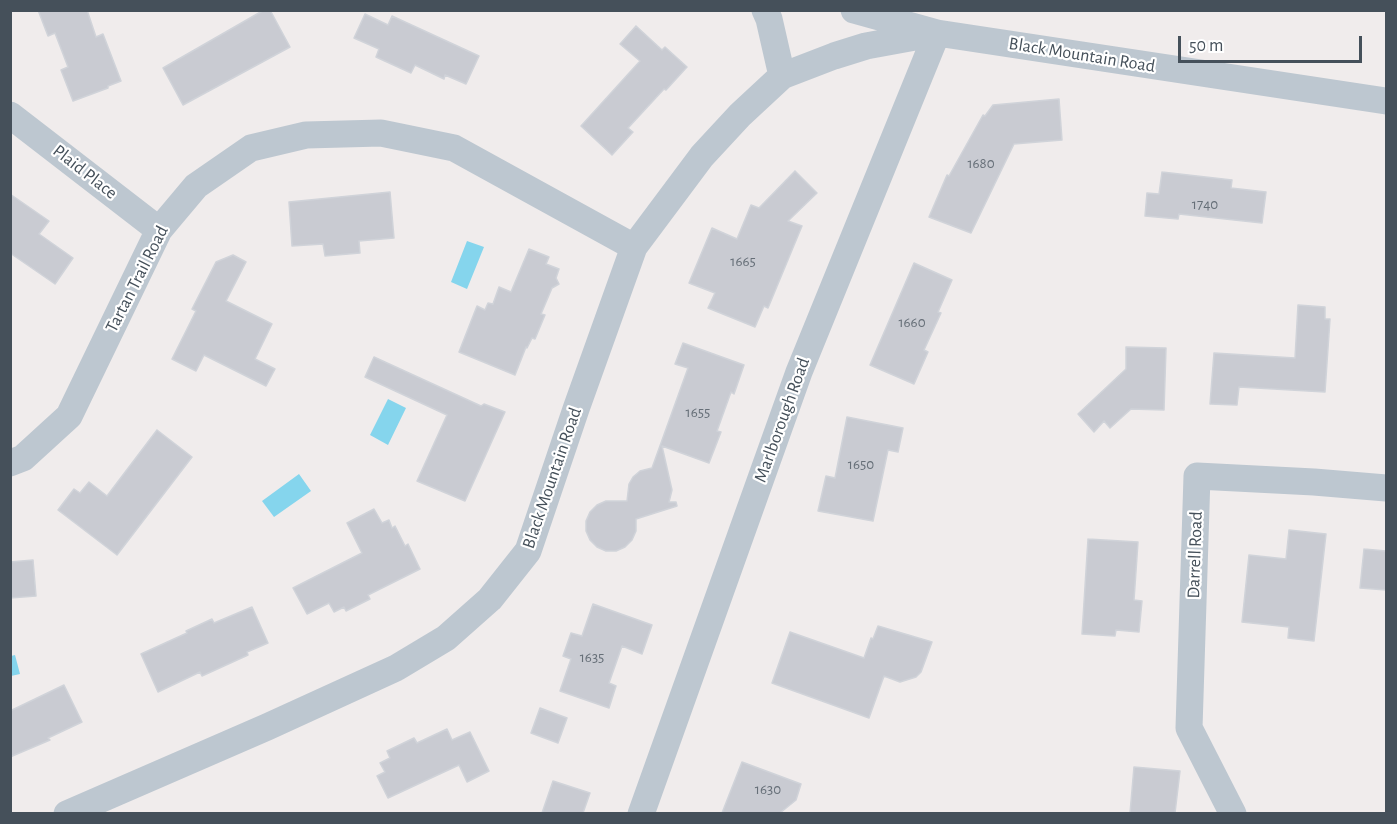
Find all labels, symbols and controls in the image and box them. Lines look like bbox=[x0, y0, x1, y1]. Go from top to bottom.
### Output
scale bar bbox=[1181, 24, 1366, 62]
street label: Black Mountain Road bbox=[1007, 33, 1157, 77]
text: 50 m bbox=[1189, 37, 1223, 55]
street label: Plaid Place bbox=[48, 140, 122, 204]
house number: 1680 bbox=[967, 154, 995, 172]
house number: 1740 bbox=[1192, 195, 1218, 213]
street label: Tartan Trail Road bbox=[101, 222, 173, 336]
house number: 1665 bbox=[730, 252, 756, 270]
house number: 1660 bbox=[898, 313, 926, 331]
street label: Marlborough Road bbox=[749, 355, 815, 485]
house number: 1655 bbox=[686, 403, 710, 421]
street label: Black Mountain Road bbox=[518, 405, 586, 551]
house number: 1650 bbox=[848, 455, 874, 473]
street label: Darrell Road bbox=[1183, 511, 1207, 599]
house number: 1635 bbox=[580, 648, 604, 666]
house number: 1630 bbox=[755, 780, 781, 798]

